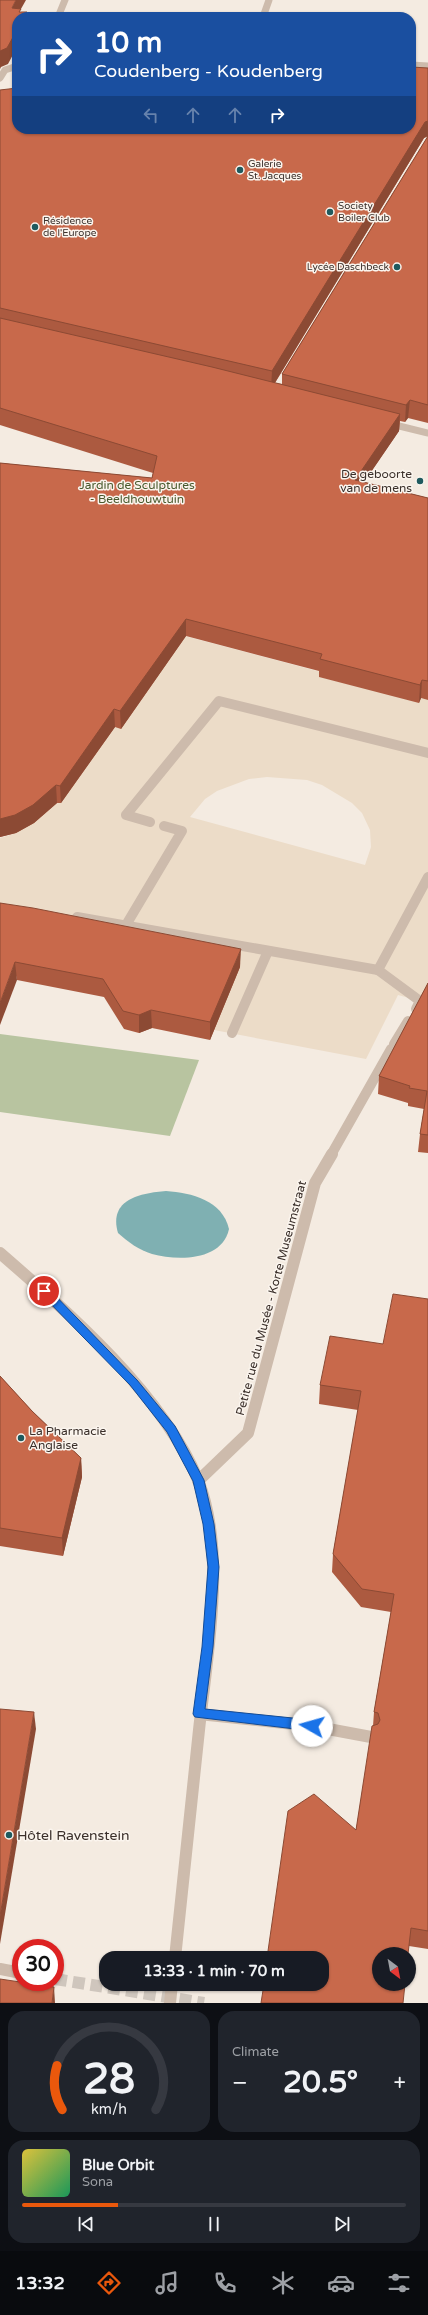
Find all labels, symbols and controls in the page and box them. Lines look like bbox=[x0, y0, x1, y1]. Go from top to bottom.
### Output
text: 10 m bbox=[94, 26, 162, 60]
icon: right bbox=[28, 28, 80, 80]
text: Coudenberg - Koudenberg bbox=[94, 60, 323, 82]
icon: left bbox=[140, 104, 162, 126]
icon: ahead bbox=[182, 104, 204, 126]
icon: ahead bbox=[224, 104, 246, 126]
icon: right bbox=[266, 104, 288, 126]
place label: Galerie St. Jacques bbox=[248, 158, 302, 182]
marker: Galerie St. Jacques bbox=[235, 165, 245, 175]
place label: Society Boiler Club bbox=[338, 200, 390, 224]
marker: Society Boiler Club bbox=[325, 207, 335, 217]
place label: Résidence de l'Europe bbox=[43, 215, 97, 239]
marker: Résidence de l'Europe bbox=[30, 222, 40, 232]
place label: Lycée Daschbeck bbox=[307, 261, 390, 273]
marker: Lycée Daschbeck bbox=[392, 262, 402, 272]
place label: De geboorte van de mens bbox=[340, 467, 412, 495]
marker: De geboorte van de mens bbox=[415, 476, 425, 486]
park label: Jardin de Sculptures - Beeldhouwtuin bbox=[79, 478, 195, 506]
street label: Petite rue du Musée - Korte Museumstraat bbox=[233, 1179, 309, 1417]
pin bbox=[27, 1274, 61, 1308]
icon: arrive bbox=[33, 1280, 55, 1302]
place label: La Pharmacie Anglaise bbox=[29, 1424, 107, 1452]
marker: La Pharmacie Anglaise bbox=[16, 1433, 26, 1443]
position arrow bbox=[291, 1705, 333, 1747]
place label: Hôtel Ravenstein bbox=[17, 1827, 129, 1844]
marker: Hôtel Ravenstein bbox=[4, 1830, 14, 1840]
speed limit sign: 30 bbox=[12, 1939, 64, 1991]
north arrow bbox=[372, 1947, 416, 1991]
map controls bbox=[372, 1947, 416, 1991]
text: 13:33 · 1 min · 70 m bbox=[143, 1962, 285, 1980]
text: Climate bbox=[232, 2044, 279, 2060]
text: 28 bbox=[83, 2054, 135, 2104]
text: 20.5° bbox=[283, 2064, 358, 2101]
text: − bbox=[232, 2070, 248, 2096]
text: + bbox=[394, 2070, 406, 2096]
text: km/h bbox=[91, 2100, 127, 2117]
text: Blue Orbit bbox=[82, 2156, 154, 2174]
text: Sona bbox=[82, 2174, 113, 2190]
icon: previous bbox=[75, 2213, 97, 2235]
icon: pause bbox=[203, 2213, 225, 2235]
icon: next bbox=[331, 2213, 353, 2235]
icon: directions bbox=[95, 2269, 123, 2297]
icon: music bbox=[153, 2269, 181, 2297]
icon: phone bbox=[211, 2269, 239, 2297]
icon: climate bbox=[269, 2269, 297, 2297]
icon: car bbox=[327, 2269, 355, 2297]
icon: filters bbox=[385, 2269, 413, 2297]
text: 13:32 bbox=[15, 2272, 65, 2294]

